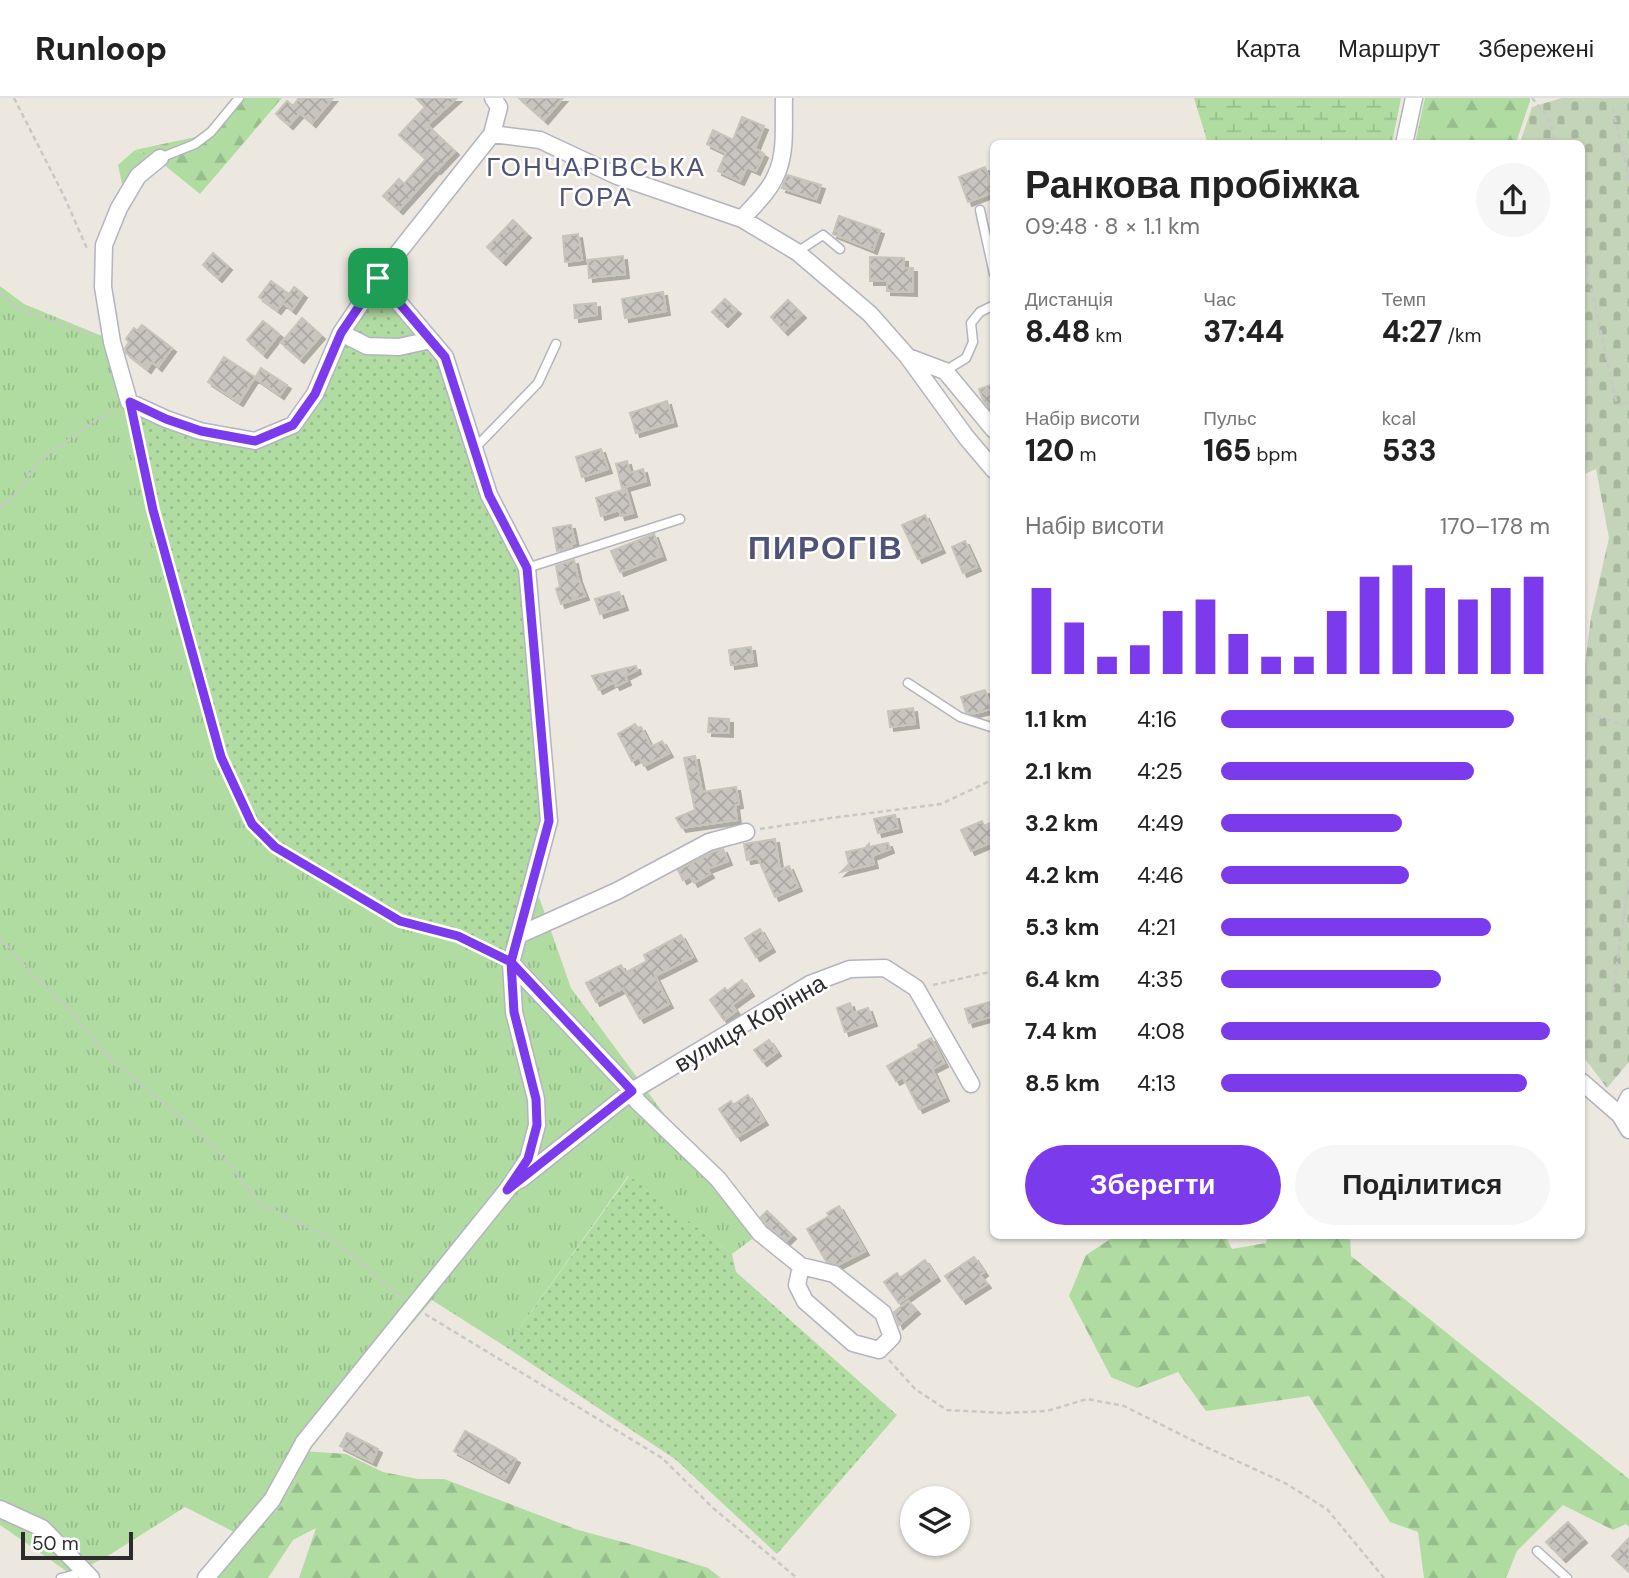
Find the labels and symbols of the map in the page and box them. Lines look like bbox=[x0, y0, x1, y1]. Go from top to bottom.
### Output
district label: ГОНЧАРІВСЬКА ГОРА bbox=[486, 150, 706, 214]
pin bbox=[348, 248, 408, 308]
district label: ПИРОГІВ bbox=[748, 527, 904, 569]
street label: вулиця Корінна bbox=[669, 967, 832, 1079]
scale bar bbox=[21, 1529, 133, 1561]

